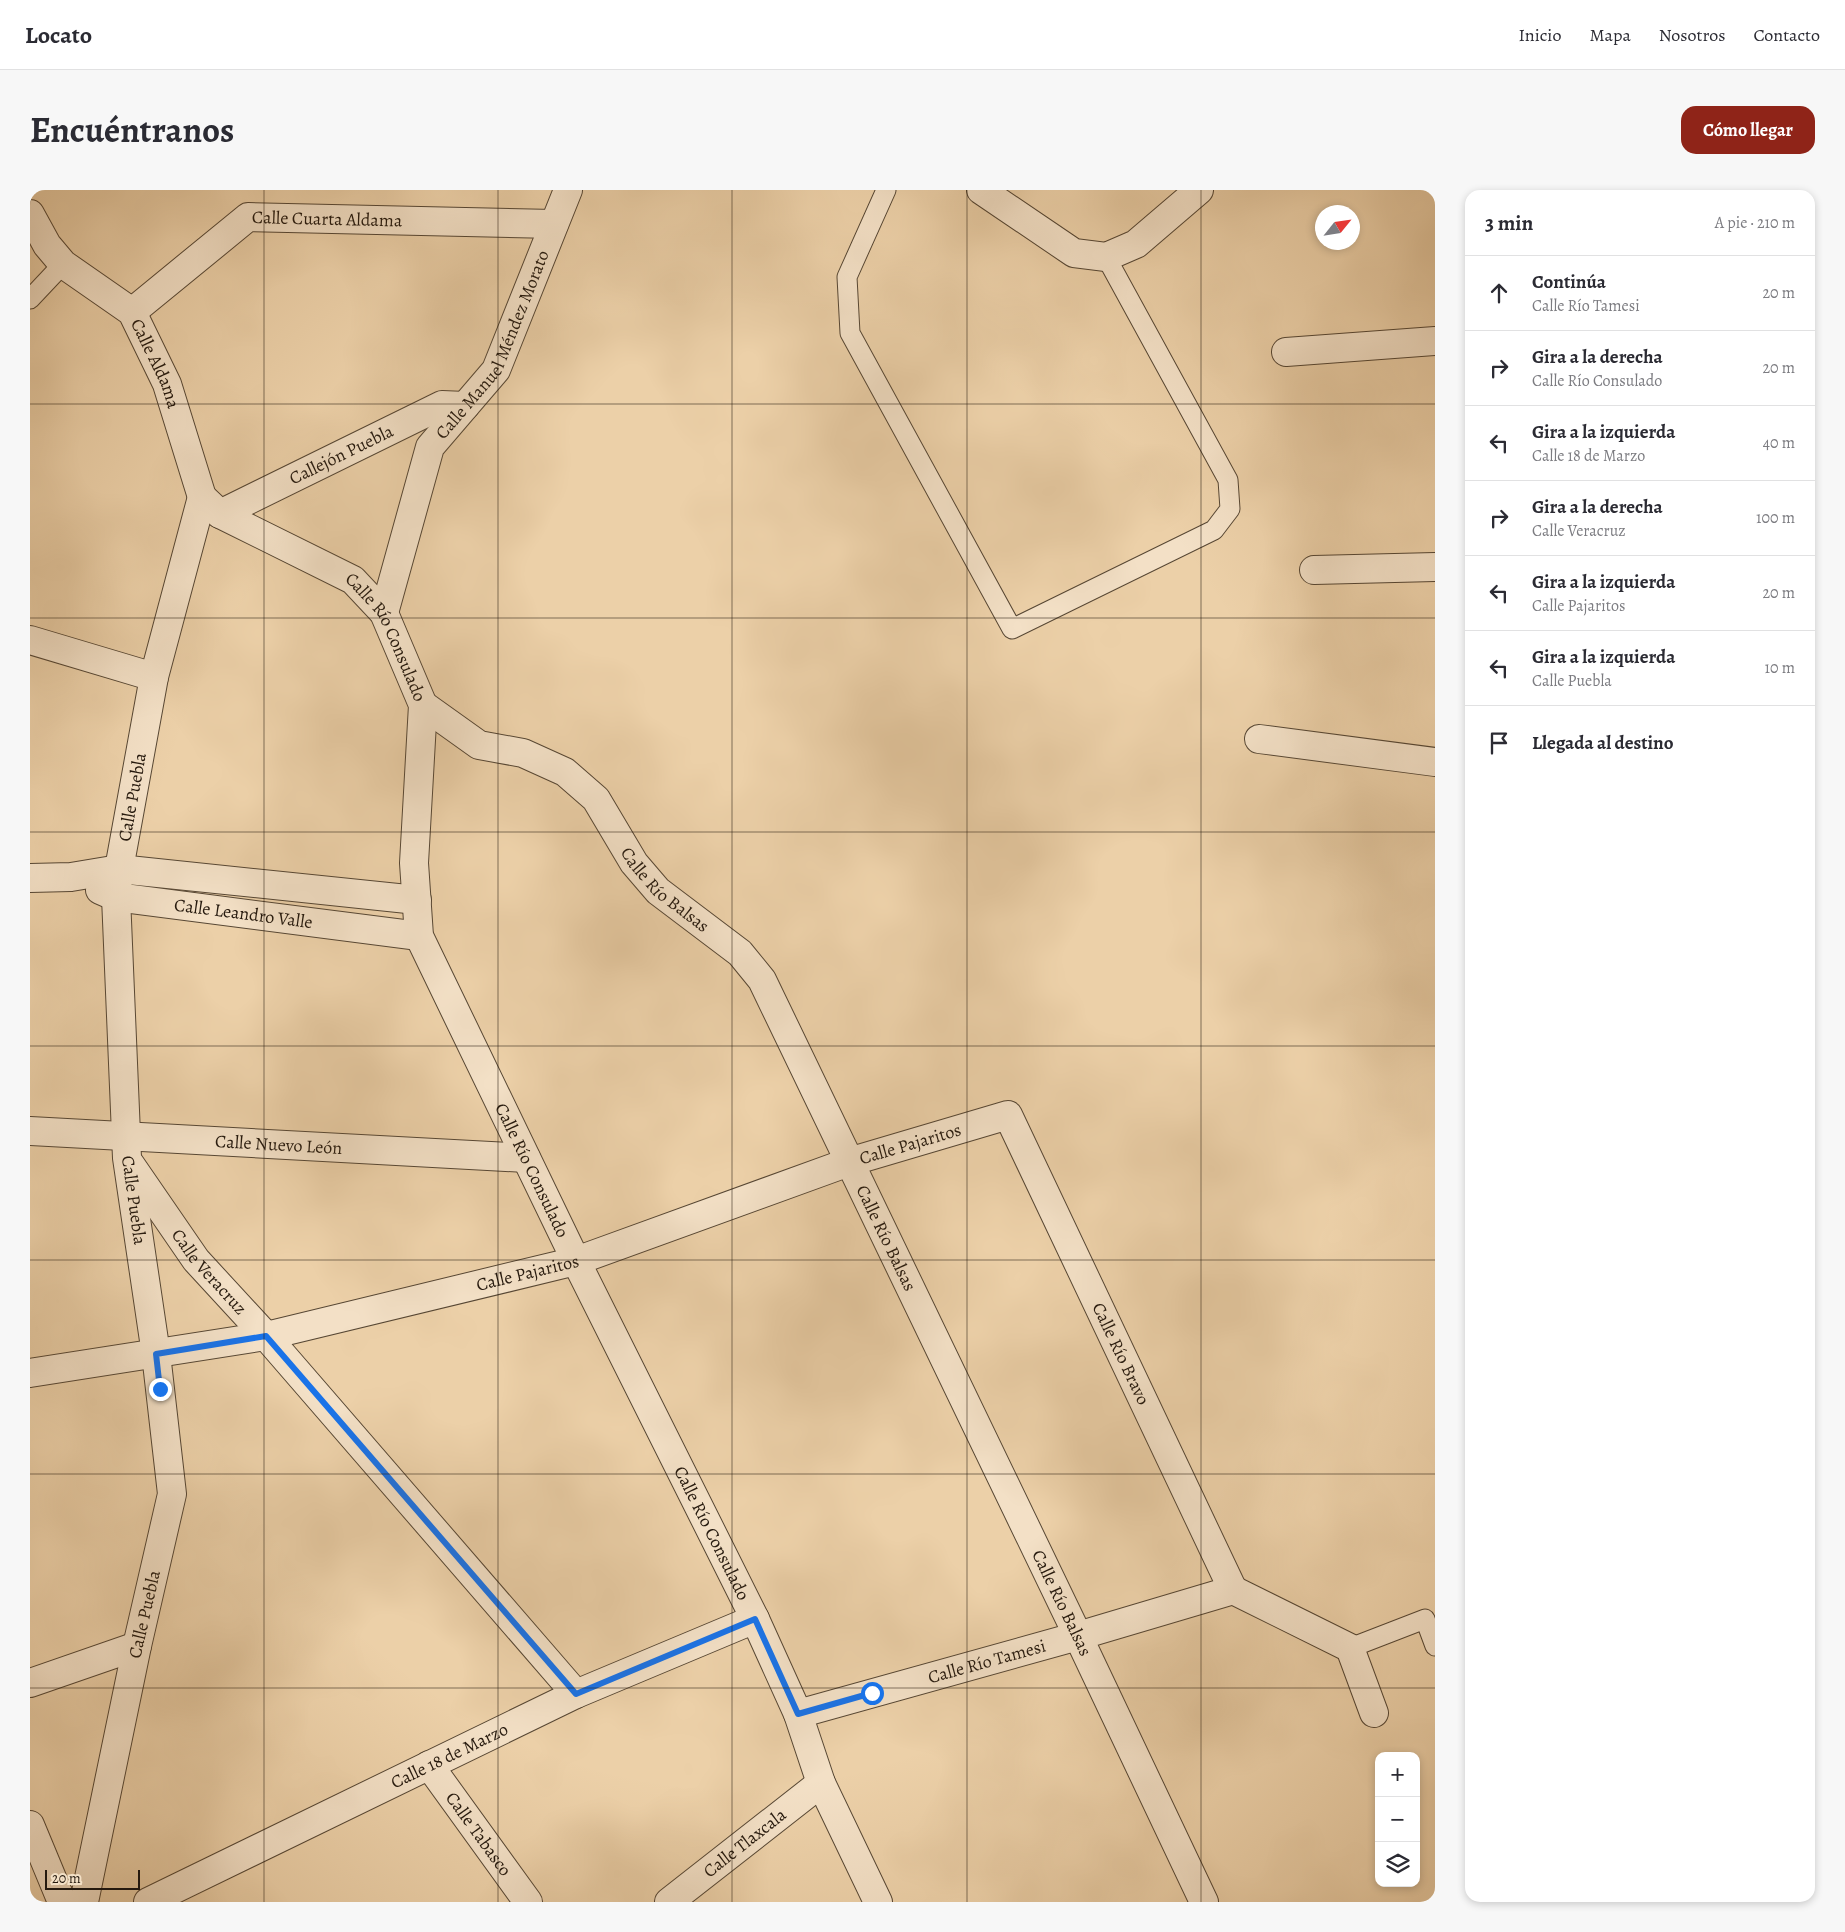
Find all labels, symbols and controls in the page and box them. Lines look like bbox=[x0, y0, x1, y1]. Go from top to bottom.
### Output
text: Locato bbox=[25, 19, 92, 51]
text: Inicio bbox=[1518, 23, 1561, 47]
text: Mapa bbox=[1589, 23, 1631, 47]
text: Nosotros bbox=[1659, 23, 1725, 47]
text: Contacto bbox=[1753, 23, 1820, 47]
text: Encuéntranos bbox=[30, 106, 234, 154]
button: Cómo llegar bbox=[1681, 106, 1815, 154]
street label: Calle Cuarta Aldama bbox=[252, 205, 403, 233]
north arrow bbox=[1315, 205, 1360, 250]
text: 3 min bbox=[1485, 209, 1533, 237]
text: A pie · 210 m bbox=[1715, 212, 1795, 234]
street label: Calle Manuel Méndez Morato bbox=[430, 247, 555, 444]
text: Continúa bbox=[1532, 269, 1606, 295]
icon: ahead bbox=[1485, 279, 1513, 307]
text: 20 m bbox=[1762, 282, 1795, 304]
text: Calle Río Tamesi bbox=[1532, 295, 1640, 317]
street label: Calle Aldama bbox=[125, 315, 186, 412]
text: Gira a la derecha bbox=[1532, 344, 1663, 370]
icon: right bbox=[1485, 354, 1513, 382]
text: 20 m bbox=[1762, 357, 1795, 379]
text: Calle Río Consulado bbox=[1532, 370, 1662, 392]
street label: Callejón Puebla bbox=[285, 419, 398, 490]
text: Gira a la izquierda bbox=[1532, 419, 1675, 445]
icon: left bbox=[1485, 429, 1513, 457]
text: 40 m bbox=[1763, 432, 1795, 454]
text: Calle 18 de Marzo bbox=[1532, 445, 1645, 467]
text: Gira a la derecha bbox=[1532, 494, 1663, 520]
icon: right bbox=[1485, 504, 1513, 532]
text: 100 m bbox=[1756, 507, 1795, 529]
text: Calle Veracruz bbox=[1532, 520, 1626, 542]
street label: Calle Río Consulado bbox=[342, 566, 432, 705]
text: Gira a la izquierda bbox=[1532, 569, 1675, 595]
icon: left bbox=[1485, 579, 1513, 607]
text: 20 m bbox=[1762, 582, 1795, 604]
text: Calle Pajaritos bbox=[1532, 595, 1625, 617]
text: Gira a la izquierda bbox=[1532, 644, 1675, 670]
icon: left bbox=[1485, 654, 1513, 682]
text: 10 m bbox=[1765, 657, 1795, 679]
text: Calle Puebla bbox=[1532, 670, 1612, 692]
icon: arrive bbox=[1485, 729, 1513, 757]
text: Llegada al destino bbox=[1532, 730, 1674, 756]
street label: Calle Puebla bbox=[112, 750, 152, 843]
street label: Calle Río Balsas bbox=[615, 843, 714, 938]
street label: Calle Leandro Valle bbox=[173, 893, 314, 934]
street label: Calle Río Consulado bbox=[489, 1099, 575, 1242]
street label: Calle Pajaritos bbox=[856, 1118, 964, 1170]
street label: Calle Nuevo León bbox=[214, 1129, 343, 1160]
street label: Calle Puebla bbox=[116, 1154, 152, 1247]
street label: Calle Río Balsas bbox=[850, 1181, 922, 1295]
street label: Calle Veracruz bbox=[166, 1224, 252, 1320]
street label: Calle Pajaritos bbox=[474, 1249, 581, 1297]
street label: Calle Río Bravo bbox=[1086, 1298, 1156, 1409]
route end bbox=[149, 1378, 172, 1401]
street label: Calle Río Consulado bbox=[668, 1462, 756, 1604]
street label: Calle Río Balsas bbox=[1026, 1546, 1098, 1660]
street label: Calle Puebla bbox=[123, 1567, 166, 1661]
street label: Calle Río Tamesi bbox=[925, 1634, 1048, 1689]
route start bbox=[861, 1682, 884, 1705]
street label: Calle 18 de Marzo bbox=[387, 1717, 512, 1794]
map controls bbox=[1375, 1752, 1420, 1887]
button: + bbox=[1375, 1752, 1420, 1797]
street label: Calle Tabasco bbox=[440, 1787, 517, 1881]
button: − bbox=[1375, 1797, 1420, 1842]
street label: Calle Tlaxcala bbox=[698, 1802, 792, 1883]
button: layers bbox=[1375, 1842, 1420, 1887]
scale bar bbox=[45, 1867, 140, 1890]
text: 20 m bbox=[52, 1869, 81, 1888]

